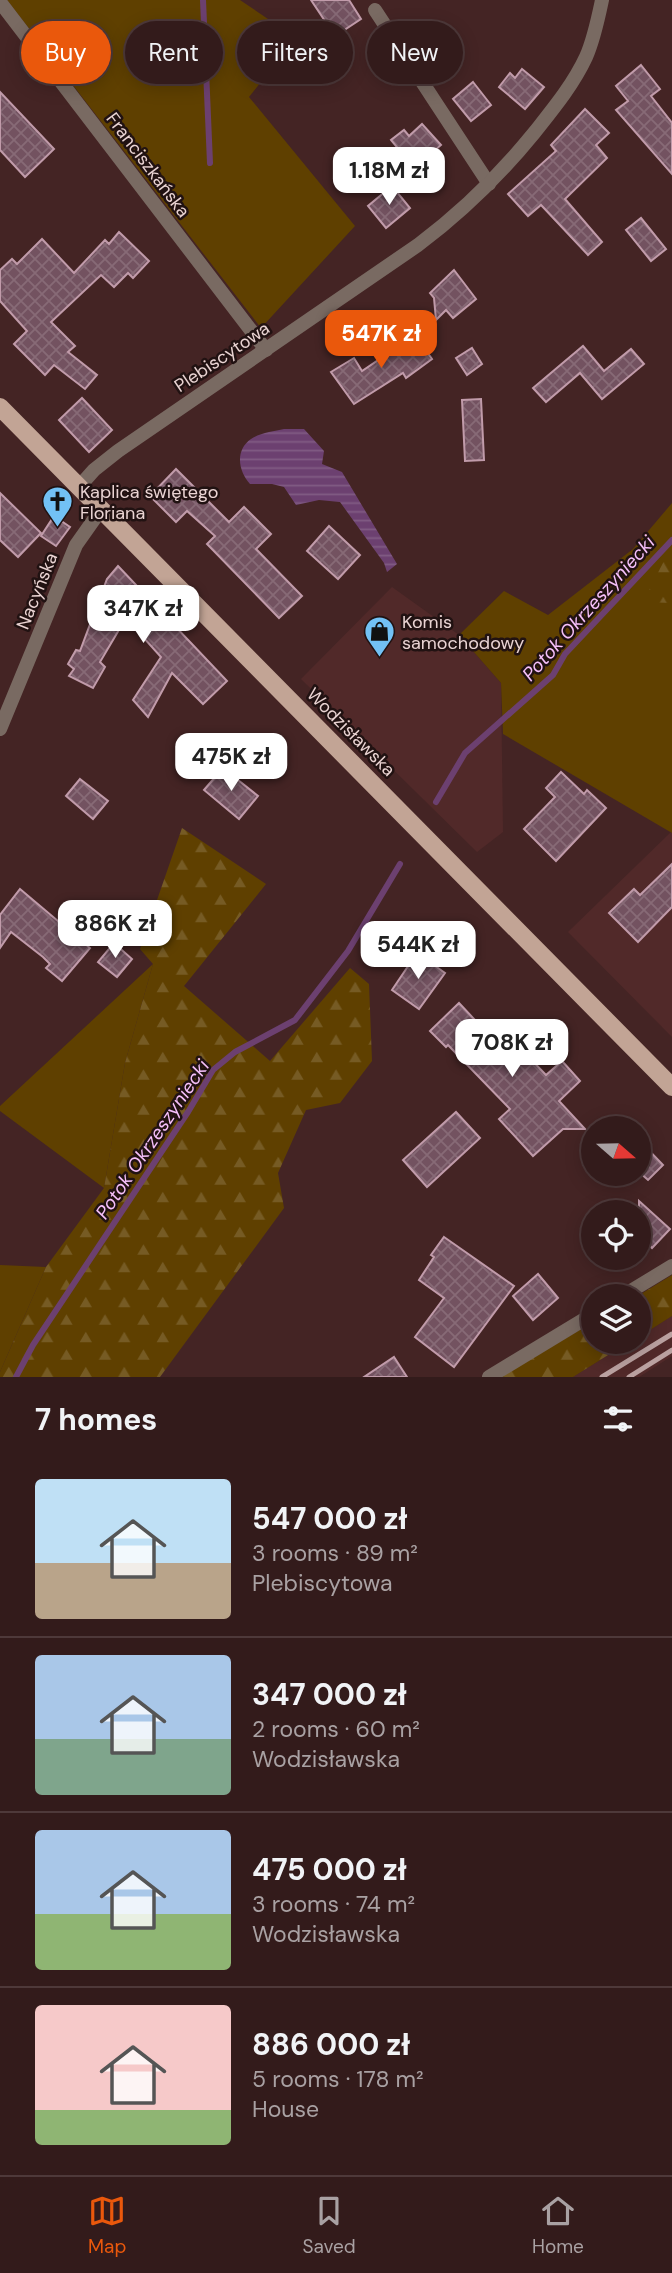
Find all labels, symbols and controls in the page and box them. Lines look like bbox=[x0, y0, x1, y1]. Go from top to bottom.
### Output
chip: Buy bbox=[21, 21, 111, 84]
chip: Rent bbox=[125, 21, 223, 84]
chip: Filters bbox=[237, 21, 353, 84]
chip: New bbox=[367, 21, 463, 84]
street label: Franciszkańska bbox=[101, 108, 195, 222]
pin: 1.18M zł bbox=[317, 148, 461, 207]
text: 1.18M zł bbox=[349, 155, 429, 185]
pin: 547K zł bbox=[316, 310, 446, 370]
street label: Plebiscytowa bbox=[170, 316, 274, 398]
text: 547K zł bbox=[341, 318, 421, 348]
place label: Kaplica świętego Floriana bbox=[80, 480, 218, 525]
church icon: Kaplica świętego Floriana bbox=[40, 485, 74, 529]
water label: Potok Okrzeszyniecki bbox=[517, 530, 661, 686]
street label: Nacyńska bbox=[11, 549, 63, 633]
pin: 347K zł bbox=[78, 586, 208, 645]
text: 347K zł bbox=[103, 593, 183, 623]
place label: Komis samochodowy bbox=[402, 610, 524, 655]
shop icon: Komis samochodowy bbox=[362, 615, 396, 659]
street label: Wodzisławska bbox=[302, 683, 400, 781]
pin: 475K zł bbox=[166, 734, 296, 793]
text: 475K zł bbox=[191, 741, 271, 771]
pin: 886K zł bbox=[50, 900, 180, 960]
text: 886K zł bbox=[74, 908, 156, 938]
pin: 544K zł bbox=[353, 922, 483, 981]
text: 544K zł bbox=[377, 929, 459, 959]
pin: 708K zł bbox=[447, 1020, 577, 1079]
text: 708K zł bbox=[471, 1027, 553, 1057]
water label: Potok Okrzeszyniecki bbox=[90, 1054, 215, 1224]
north arrow bbox=[581, 1116, 651, 1186]
map controls bbox=[581, 1116, 651, 1354]
button: locate bbox=[581, 1200, 651, 1270]
button: layers bbox=[581, 1284, 651, 1354]
text: 7 homes bbox=[35, 1400, 157, 1439]
icon: filters bbox=[599, 1400, 637, 1438]
text: 547 000 zł bbox=[252, 1499, 407, 1538]
icon: home bbox=[91, 1507, 175, 1591]
text: 3 rooms · 89 m² bbox=[252, 1538, 418, 1568]
text: Plebiscytowa bbox=[252, 1568, 392, 1598]
text: 347 000 zł bbox=[252, 1675, 407, 1714]
icon: home bbox=[91, 1683, 175, 1767]
text: 2 rooms · 60 m² bbox=[252, 1714, 420, 1744]
text: Wodzisławska bbox=[252, 1744, 400, 1774]
text: 475 000 zł bbox=[252, 1850, 407, 1889]
icon: home bbox=[91, 1858, 175, 1942]
text: 3 rooms · 74 m² bbox=[252, 1889, 415, 1919]
text: Wodzisławska bbox=[252, 1919, 400, 1949]
text: 886 000 zł bbox=[252, 2025, 410, 2064]
icon: home bbox=[91, 2033, 175, 2117]
text: 5 rooms · 178 m² bbox=[252, 2064, 424, 2094]
text: House bbox=[252, 2094, 319, 2124]
tab: Map bbox=[88, 2192, 126, 2259]
tab: Saved bbox=[303, 2192, 356, 2259]
tab: Home bbox=[532, 2192, 584, 2259]

